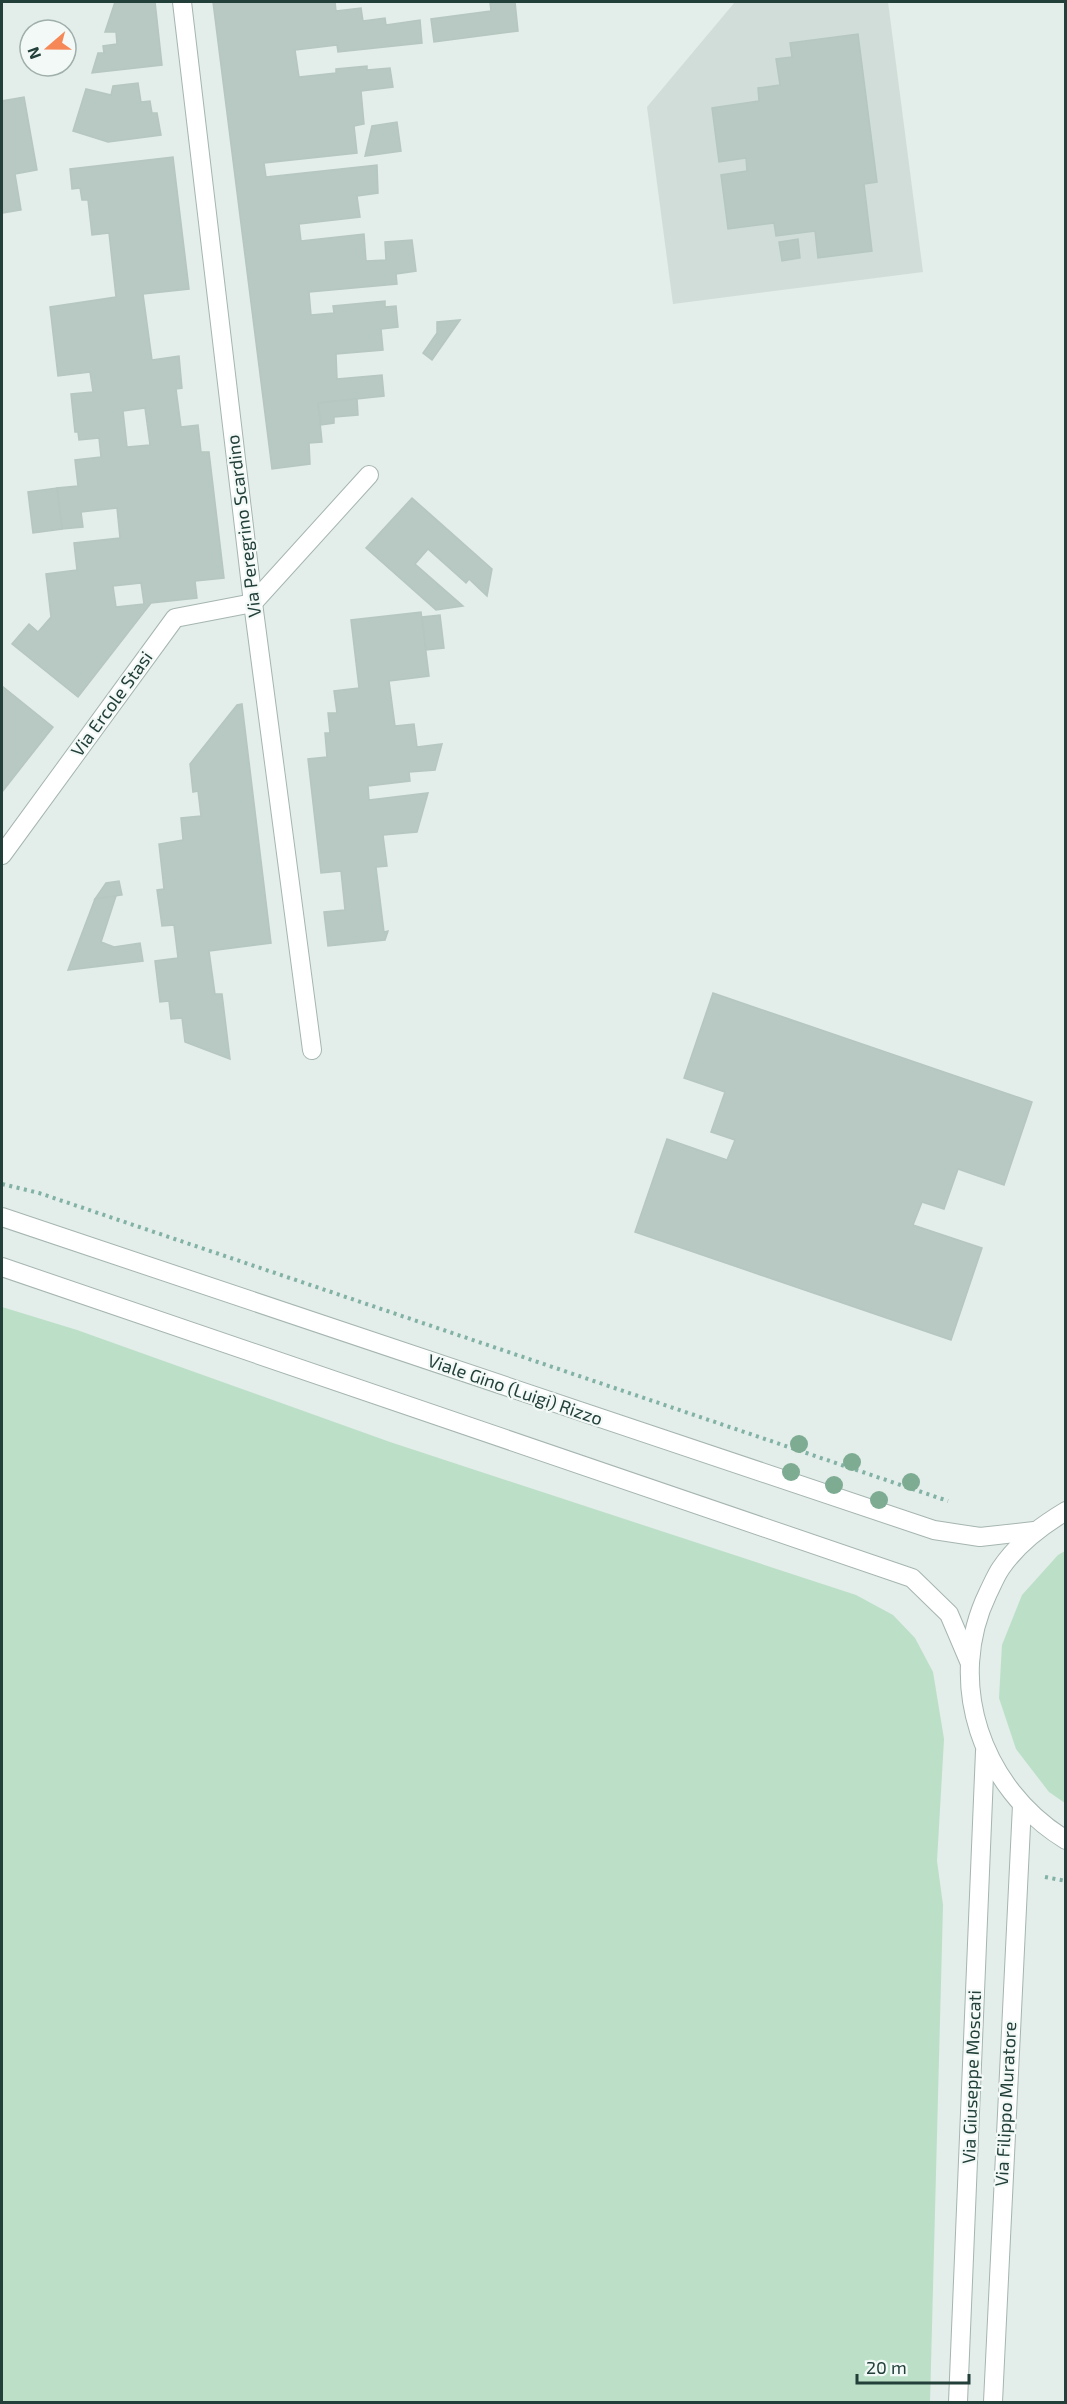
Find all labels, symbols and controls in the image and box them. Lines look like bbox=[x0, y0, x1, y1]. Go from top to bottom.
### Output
north arrow bbox=[18, 18, 78, 78]
text: N bbox=[23, 45, 44, 62]
street label: Via Peregrino Scardino bbox=[221, 434, 265, 619]
street label: Via Ercole Stasi bbox=[66, 647, 157, 760]
street label: Viale Gino (Luigi) Rizzo bbox=[425, 1349, 606, 1429]
street label: Via Giuseppe Moscati bbox=[957, 1990, 985, 2164]
street label: Via Filippo Muratore bbox=[990, 2021, 1020, 2187]
scale bar bbox=[857, 2347, 970, 2385]
text: 20 m bbox=[866, 2356, 907, 2378]

